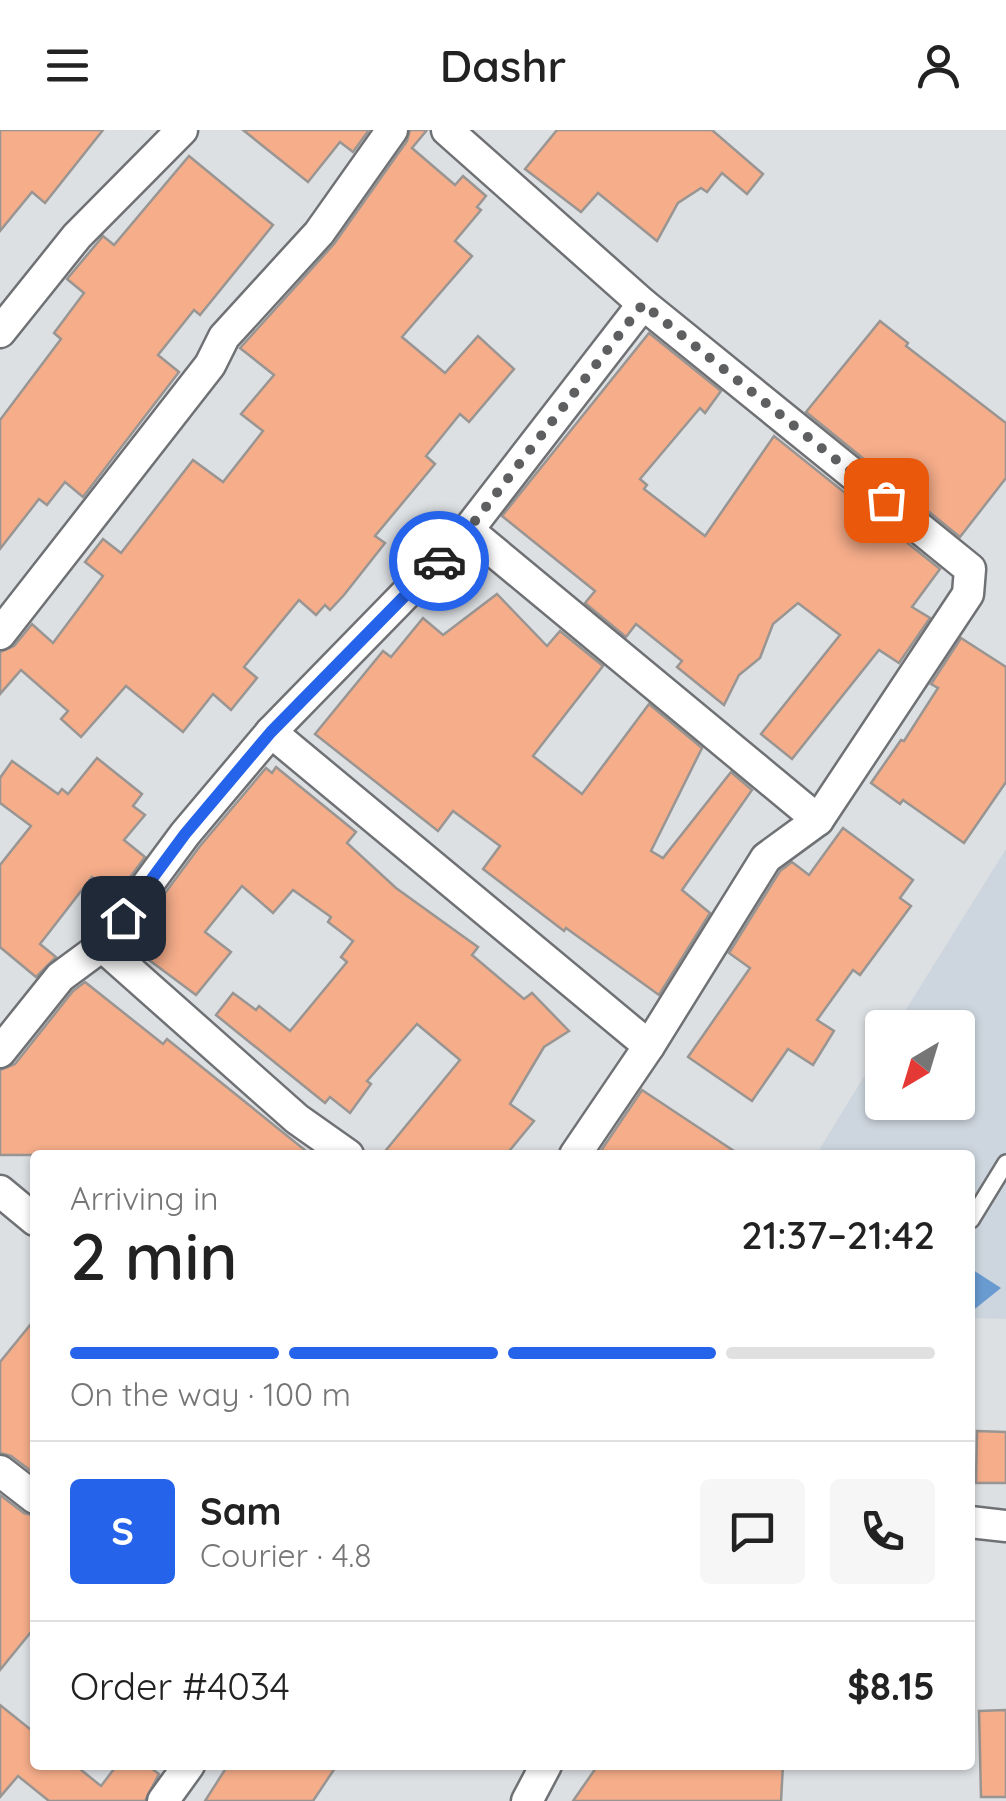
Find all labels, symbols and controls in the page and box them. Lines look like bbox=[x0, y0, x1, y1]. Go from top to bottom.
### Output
text: Dashr bbox=[440, 37, 566, 93]
icon: menu bbox=[40, 38, 95, 93]
icon: person bbox=[911, 38, 966, 93]
pin bbox=[844, 458, 929, 543]
icon: bag bbox=[859, 473, 914, 528]
courier bbox=[389, 511, 489, 611]
icon: car bbox=[412, 534, 467, 589]
pin bbox=[81, 876, 166, 961]
icon: home bbox=[96, 891, 151, 946]
north arrow bbox=[865, 1010, 975, 1120]
map controls bbox=[865, 1010, 975, 1120]
text: Arriving in bbox=[70, 1178, 219, 1218]
text: 21:37–21:42 bbox=[741, 1211, 935, 1259]
text: 2 min bbox=[70, 1215, 238, 1296]
text: On the way · 100 m bbox=[70, 1374, 351, 1414]
button: chat bbox=[700, 1479, 805, 1584]
button: phone bbox=[830, 1479, 935, 1584]
text: Sam bbox=[200, 1487, 282, 1535]
text: S bbox=[111, 1507, 134, 1555]
text: Courier · 4.8 bbox=[200, 1535, 372, 1575]
text: Order #4034 bbox=[70, 1662, 290, 1710]
text: $8.15 bbox=[847, 1662, 935, 1710]

